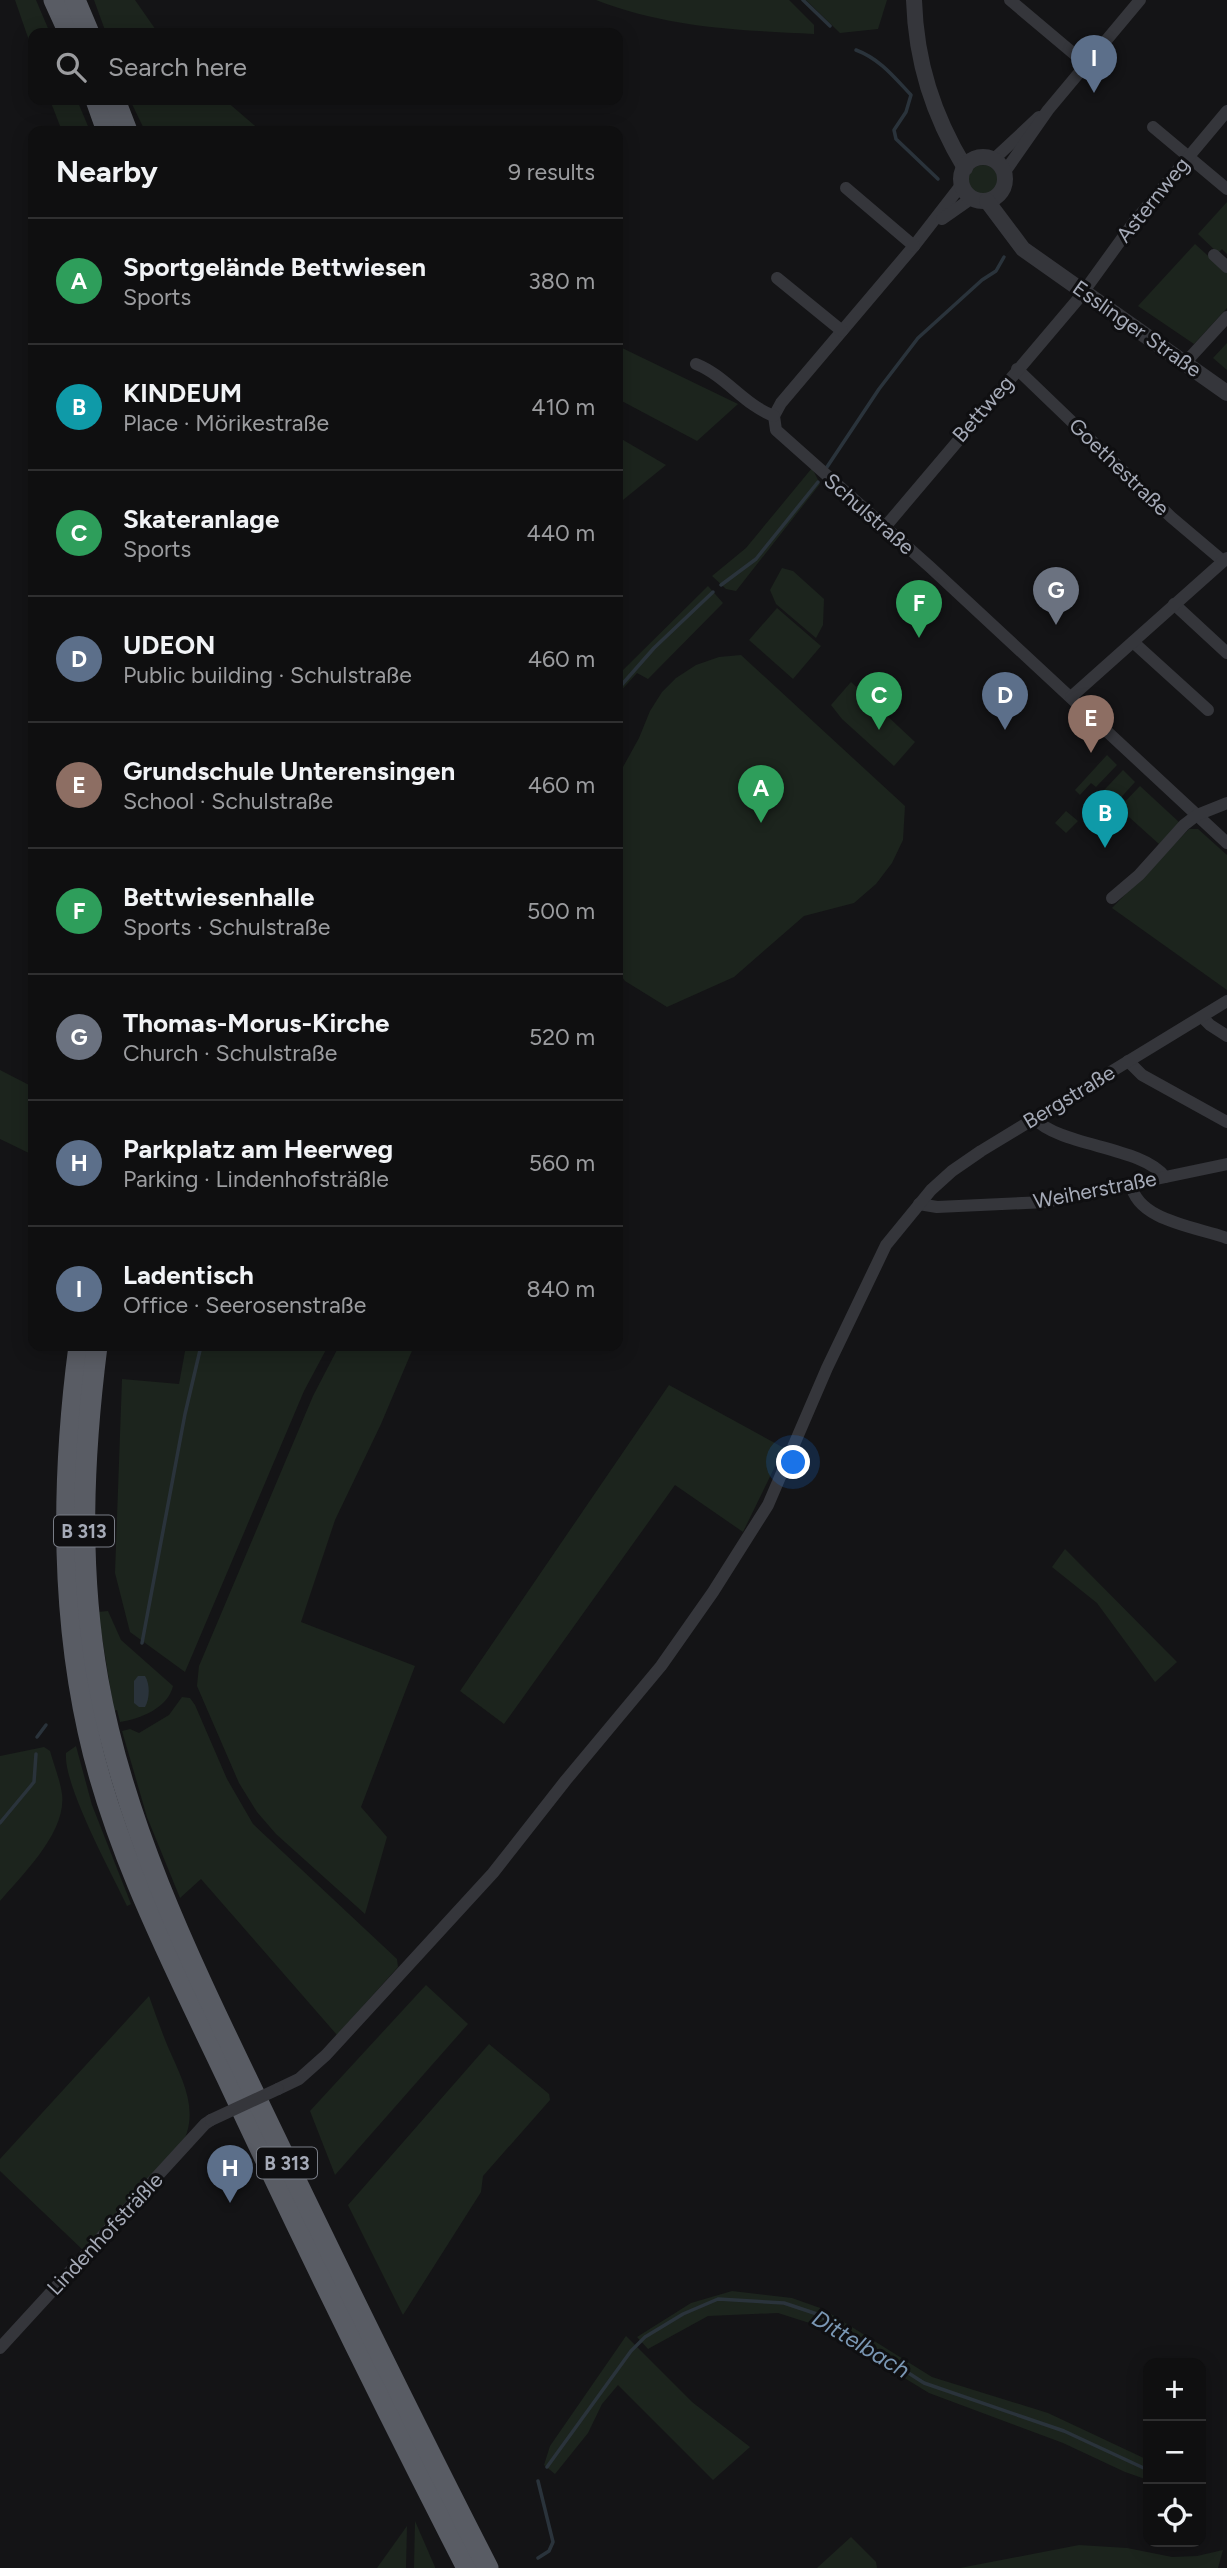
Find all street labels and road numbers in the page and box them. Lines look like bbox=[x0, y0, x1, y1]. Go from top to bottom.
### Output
street label: Asternweg bbox=[1111, 152, 1194, 247]
street label: Esslinger Straße bbox=[1068, 275, 1206, 382]
street label: Bettweg bbox=[947, 370, 1018, 447]
street label: Goethestraße bbox=[1064, 413, 1175, 521]
street label: Schulstraße bbox=[819, 468, 919, 560]
street label: Bergstraße bbox=[1018, 1059, 1119, 1134]
street label: Weiherstraße bbox=[1031, 1165, 1159, 1214]
road number: B 313 bbox=[54, 1516, 114, 1546]
road number: B 313 bbox=[257, 2148, 317, 2178]
street label: Lindenhofsträßle bbox=[42, 2167, 168, 2300]

